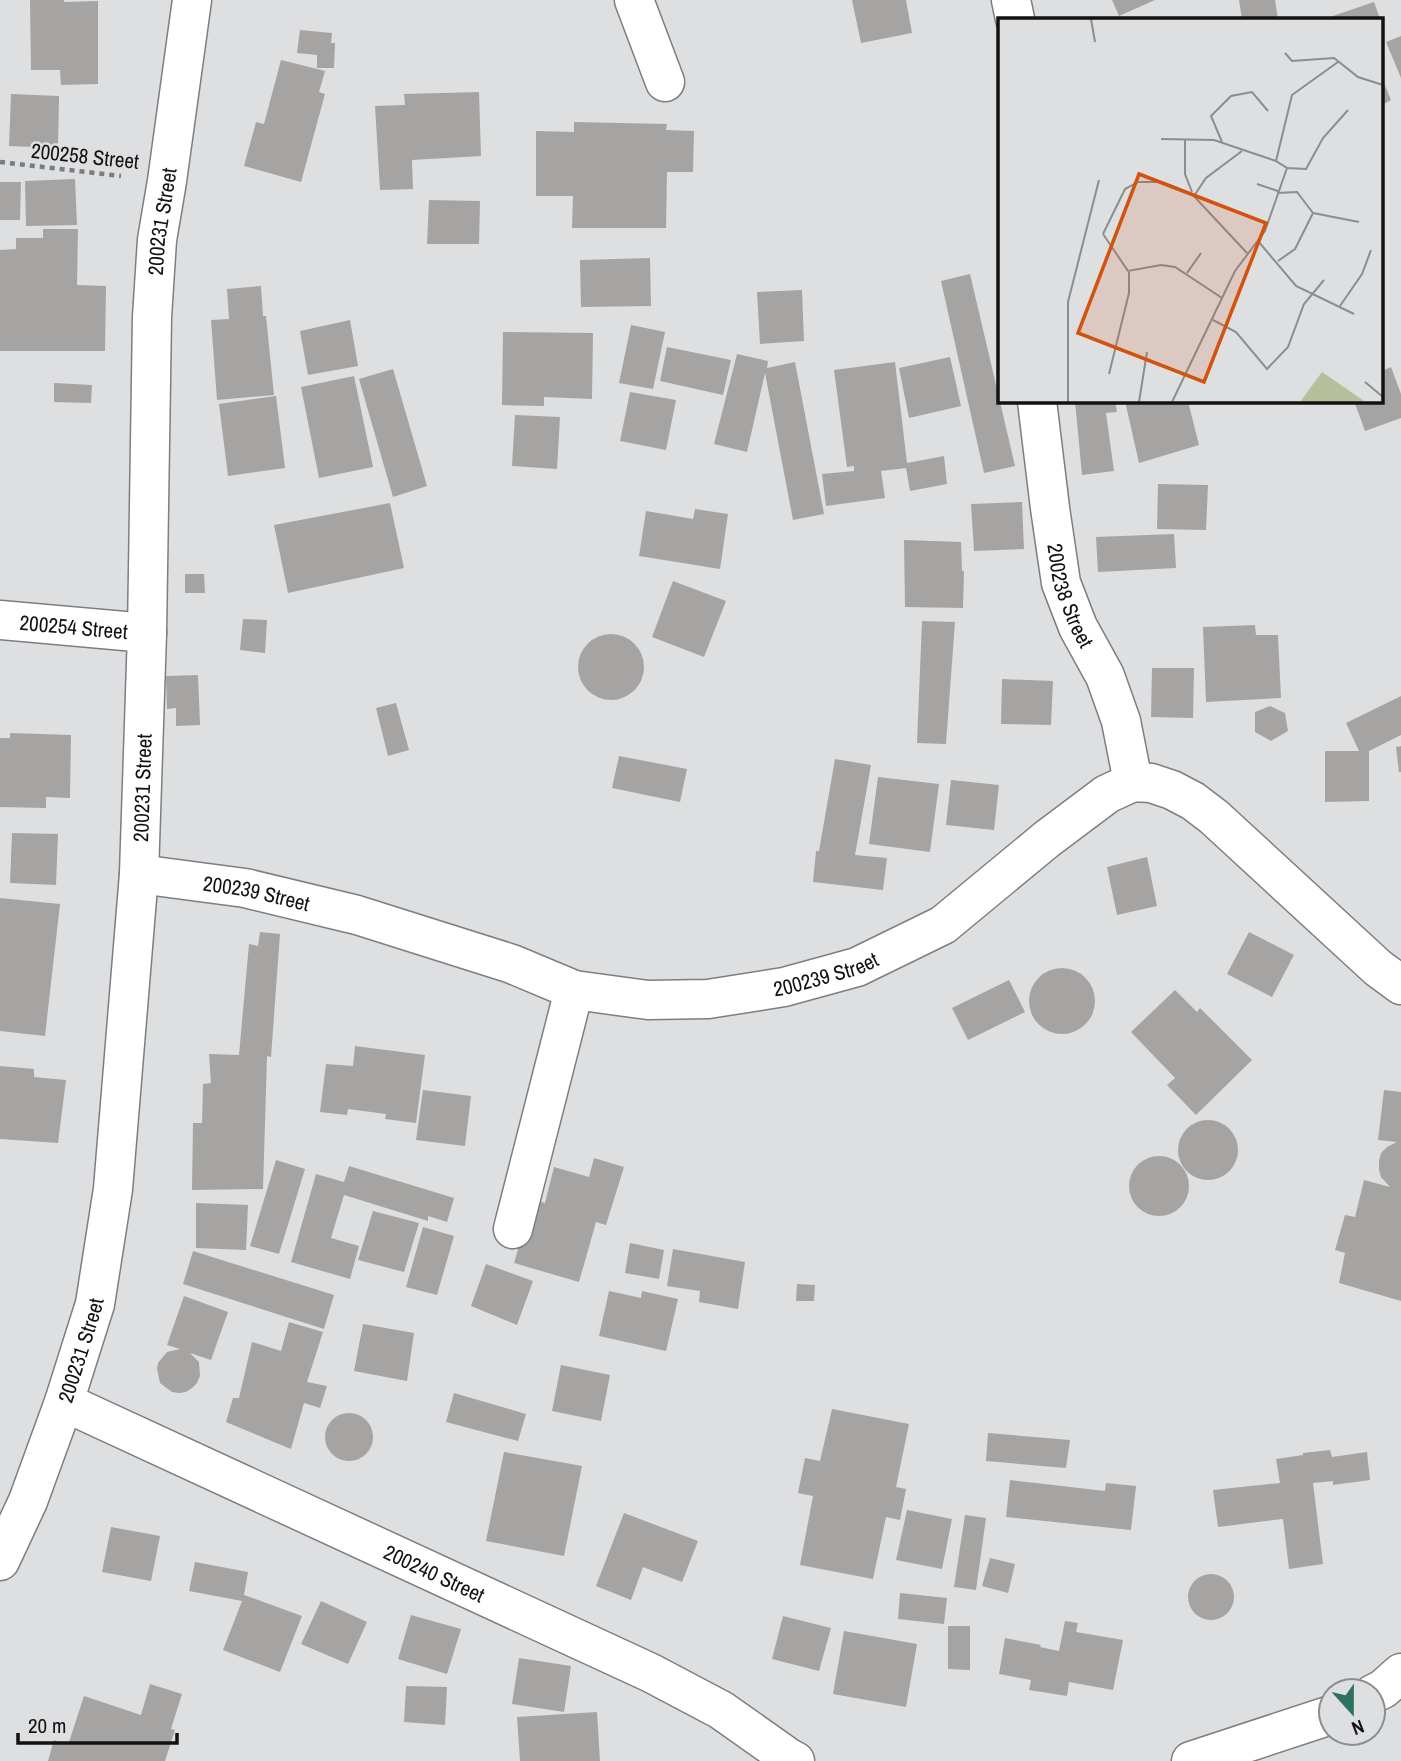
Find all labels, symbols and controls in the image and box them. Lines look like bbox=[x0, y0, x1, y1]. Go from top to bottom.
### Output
inset map bbox=[998, 18, 1384, 402]
street label: 200258 Street bbox=[30, 136, 141, 176]
street label: 200231 Street bbox=[140, 166, 183, 276]
street label: 200238 Street bbox=[1041, 542, 1101, 653]
street label: 200254 Street bbox=[19, 607, 129, 646]
street label: 200231 Street bbox=[126, 733, 158, 842]
street label: 200239 Street bbox=[201, 868, 313, 918]
street label: 200239 Street bbox=[771, 944, 883, 1003]
street label: 200231 Street bbox=[50, 1296, 110, 1406]
street label: 200240 Street bbox=[379, 1537, 490, 1609]
north arrow bbox=[1317, 1677, 1387, 1747]
scale bar bbox=[18, 1702, 177, 1746]
text: 20 m bbox=[28, 1711, 66, 1740]
text: N bbox=[1348, 1714, 1368, 1742]

